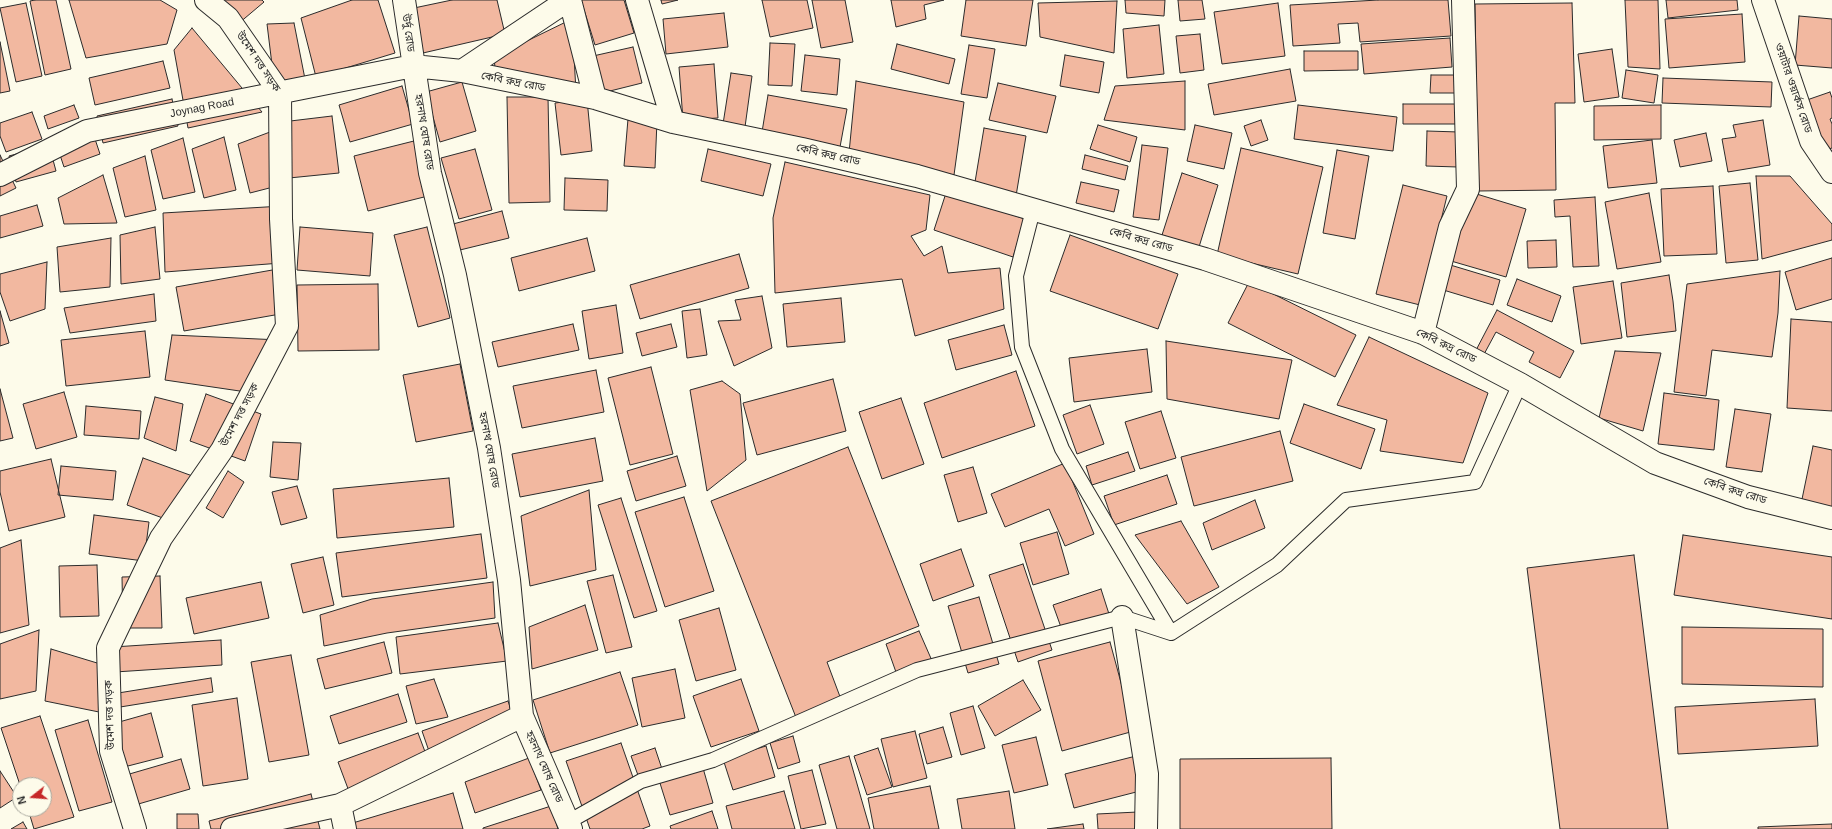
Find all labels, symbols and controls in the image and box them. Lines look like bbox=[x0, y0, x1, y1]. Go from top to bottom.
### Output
street label: উর্দু রোড bbox=[399, 13, 417, 53]
street label: উমেশ দত্ত সড়ক bbox=[233, 29, 283, 95]
street label: ওয়াটার ওয়ার্কস রোড bbox=[1771, 41, 1815, 135]
street label: কেবি রুদ্র রোড bbox=[480, 69, 546, 95]
street label: হরনাথ ঘোষ রোড bbox=[411, 93, 437, 171]
street label: Joynag Road bbox=[169, 95, 235, 121]
street label: কেবি রুদ্র রোড bbox=[795, 141, 861, 169]
street label: কেবি রুদ্র রোড bbox=[1108, 225, 1174, 255]
street label: কেবি রুদ্র রোড bbox=[1414, 326, 1478, 366]
street label: উমেশ দত্ত সড়ক bbox=[218, 381, 262, 449]
street label: হরনাথ ঘোষ রোড bbox=[476, 411, 502, 489]
street label: কেবি রুদ্র রোড bbox=[1702, 475, 1768, 507]
street label: উমেশ দত্ত সড়ক bbox=[102, 680, 118, 750]
street label: হরনাথ ঘোষ রোড bbox=[522, 729, 566, 805]
north arrow bbox=[12, 777, 52, 817]
text: N bbox=[15, 795, 28, 806]

